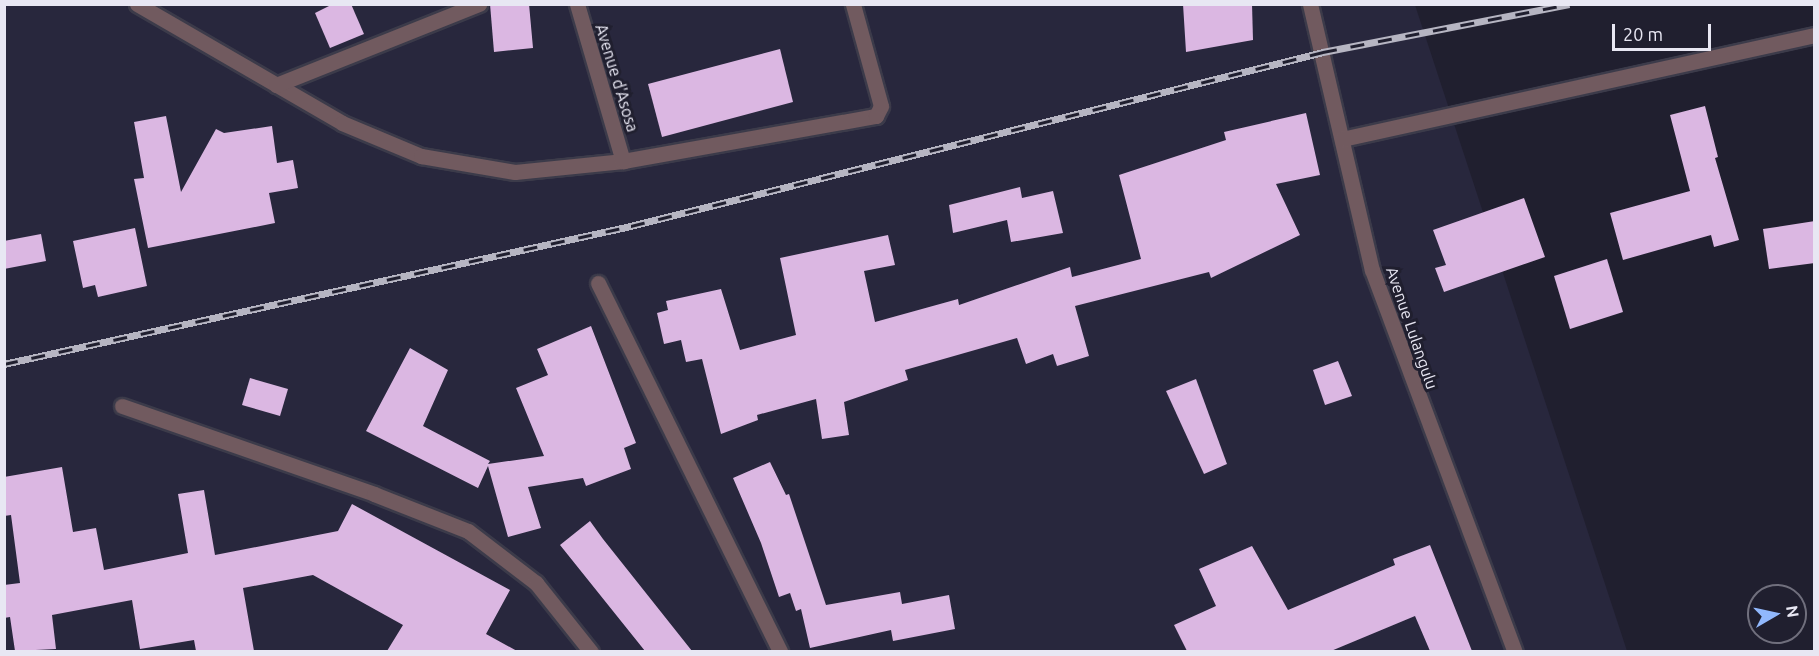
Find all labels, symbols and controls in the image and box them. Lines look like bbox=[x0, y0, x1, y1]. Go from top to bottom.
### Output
scale bar bbox=[1615, 12, 1714, 50]
street label: Avenue d'Asosa bbox=[591, 22, 643, 134]
text: 20 m bbox=[1623, 24, 1663, 44]
street label: Avenue Lulangulu bbox=[1382, 264, 1442, 392]
north arrow bbox=[1747, 584, 1807, 644]
text: N bbox=[1783, 604, 1803, 619]

